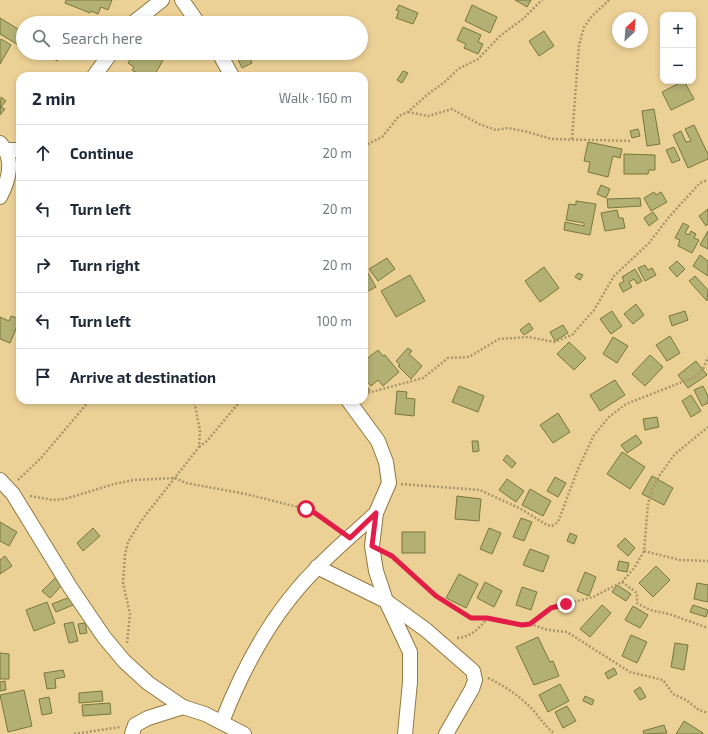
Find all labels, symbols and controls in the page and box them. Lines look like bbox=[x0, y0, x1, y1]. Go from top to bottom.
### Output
north arrow bbox=[612, 12, 648, 48]
map controls bbox=[660, 12, 696, 84]
button: + bbox=[660, 12, 696, 48]
search box bbox=[16, 16, 368, 60]
icon: search bbox=[30, 27, 52, 49]
text: Search here bbox=[62, 29, 143, 47]
button: − bbox=[660, 48, 696, 84]
text: 2 min bbox=[32, 88, 75, 108]
text: Walk · 160 m bbox=[279, 90, 352, 106]
icon: ahead bbox=[32, 142, 54, 164]
text: Continue bbox=[70, 144, 133, 162]
text: 20 m bbox=[323, 145, 352, 161]
icon: left bbox=[32, 198, 54, 220]
text: Turn left bbox=[70, 200, 131, 218]
text: 20 m bbox=[323, 201, 352, 217]
icon: right bbox=[32, 254, 54, 276]
text: Turn right bbox=[70, 256, 140, 274]
text: 20 m bbox=[323, 257, 352, 273]
icon: left bbox=[32, 310, 54, 332]
text: Turn left bbox=[70, 312, 131, 330]
text: 100 m bbox=[317, 313, 352, 329]
icon: arrive bbox=[32, 366, 54, 388]
text: Arrive at destination bbox=[70, 368, 216, 386]
route start bbox=[297, 500, 315, 518]
route end bbox=[557, 595, 575, 613]

